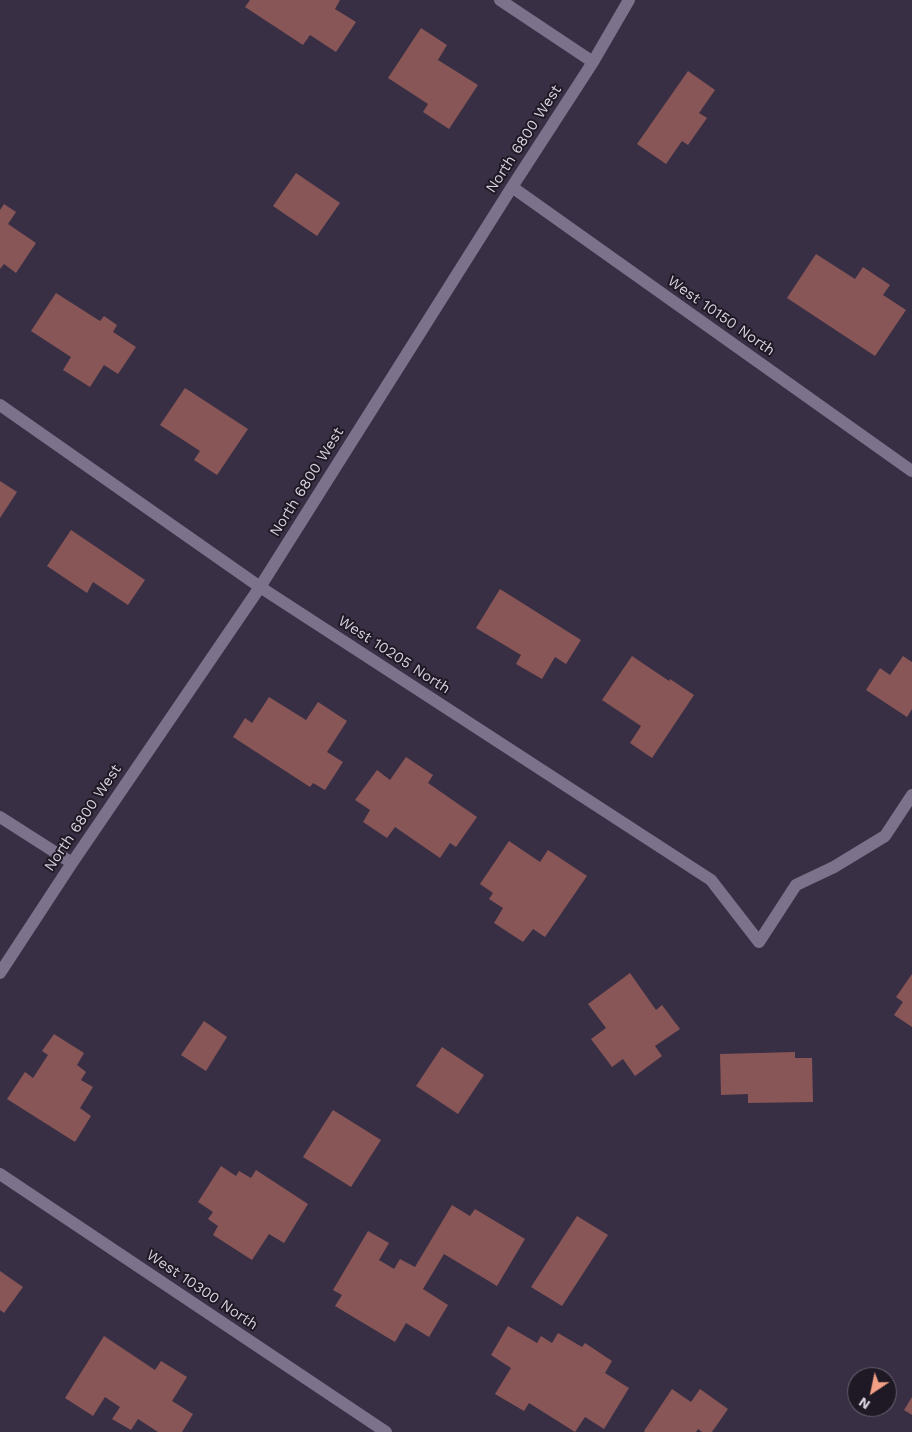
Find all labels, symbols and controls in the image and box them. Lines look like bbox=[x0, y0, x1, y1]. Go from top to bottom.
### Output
street label: North 6800 West bbox=[482, 82, 566, 196]
street label: West 10150 North bbox=[664, 272, 778, 360]
street label: North 6800 West bbox=[266, 424, 348, 540]
street label: West 10205 North bbox=[335, 612, 453, 698]
street label: North 6800 West bbox=[41, 761, 125, 875]
street label: West 10300 North bbox=[143, 1246, 261, 1334]
north arrow bbox=[847, 1367, 897, 1417]
text: N bbox=[855, 1394, 873, 1413]

